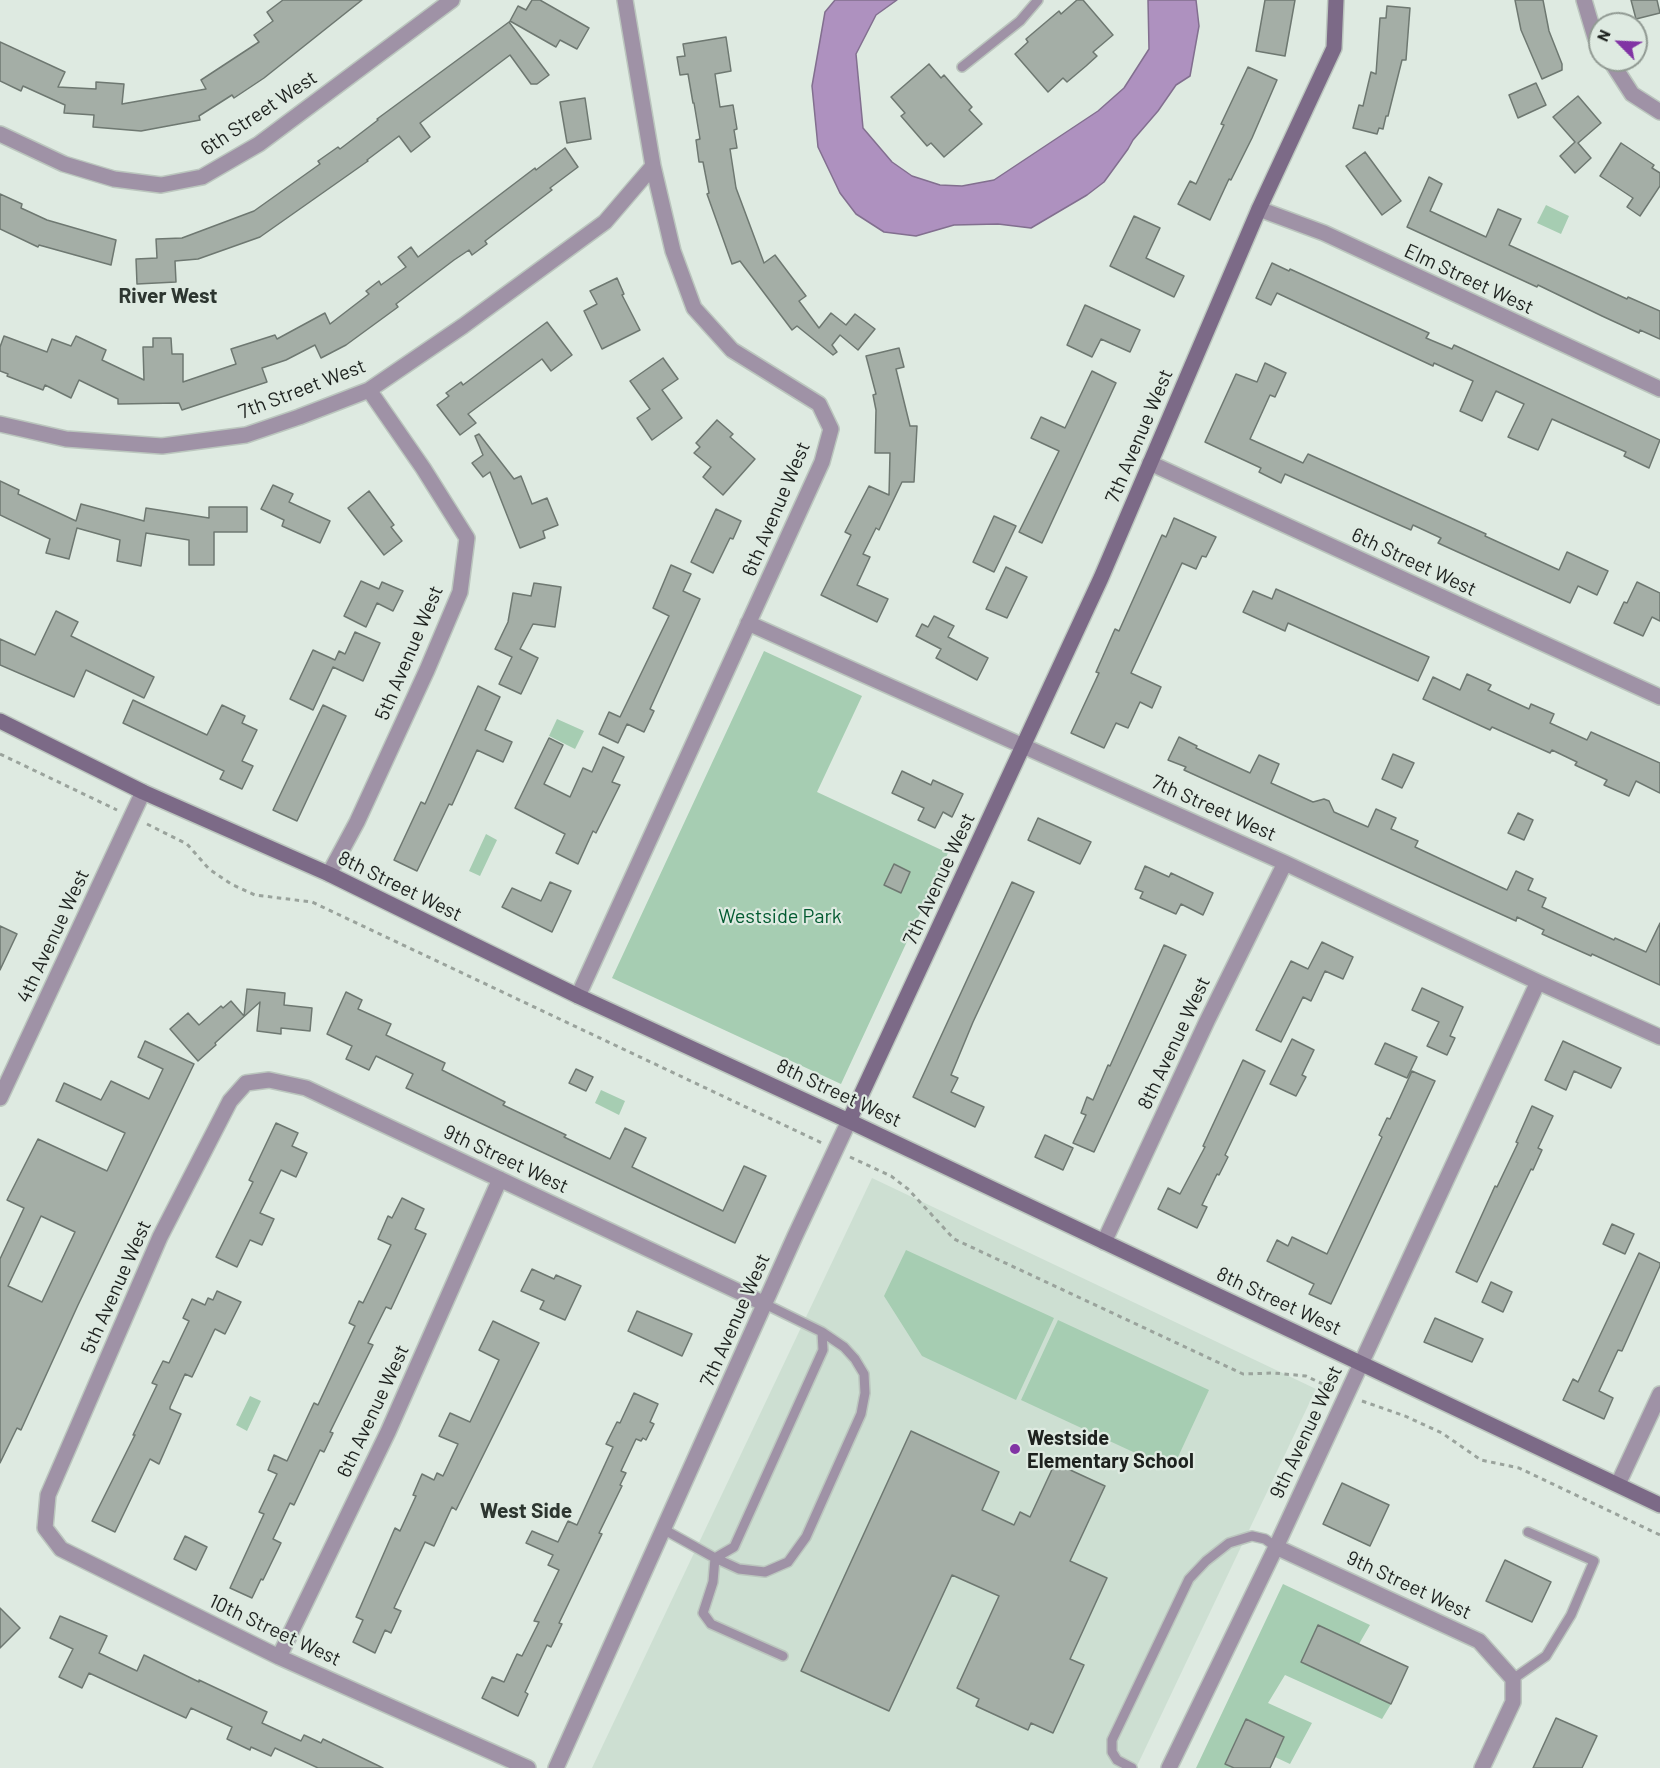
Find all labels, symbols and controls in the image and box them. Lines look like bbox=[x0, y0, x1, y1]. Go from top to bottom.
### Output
north arrow bbox=[1588, 12, 1648, 72]
text: N bbox=[1592, 27, 1614, 44]
street label: 6th Street West bbox=[196, 65, 322, 161]
street label: Elm Street West bbox=[1401, 239, 1537, 319]
district label: River West bbox=[118, 283, 218, 309]
street label: 7th Street West bbox=[235, 354, 369, 424]
street label: 7th Avenue West bbox=[1100, 365, 1178, 507]
street label: 6th Avenue West bbox=[737, 438, 815, 580]
street label: 6th Street West bbox=[1348, 523, 1480, 601]
street label: 5th Avenue West bbox=[370, 582, 448, 724]
street label: 7th Street West bbox=[1148, 770, 1280, 846]
street label: 7th Avenue West bbox=[898, 809, 980, 949]
street label: 8th Street West bbox=[334, 846, 466, 926]
street label: 4th Avenue West bbox=[12, 865, 94, 1007]
park label: Westside Park bbox=[718, 904, 842, 928]
street label: 8th Avenue West bbox=[1133, 973, 1215, 1113]
street label: 8th Street West bbox=[773, 1054, 905, 1132]
street label: 9th Street West bbox=[440, 1120, 572, 1198]
street label: 5th Avenue West bbox=[76, 1216, 156, 1358]
street label: 7th Avenue West bbox=[695, 1250, 775, 1390]
street label: 8th Street West bbox=[1213, 1262, 1345, 1340]
street label: 6th Avenue West bbox=[332, 1341, 414, 1481]
street label: 9th Avenue West bbox=[1265, 1362, 1347, 1502]
place label: Westside Elementary School bbox=[1027, 1426, 1194, 1473]
marker: Westside Elementary School bbox=[1008, 1442, 1022, 1456]
district label: West Side bbox=[480, 1498, 572, 1524]
street label: 9th Street West bbox=[1343, 1546, 1475, 1624]
street label: 10th Street West bbox=[205, 1589, 345, 1671]

